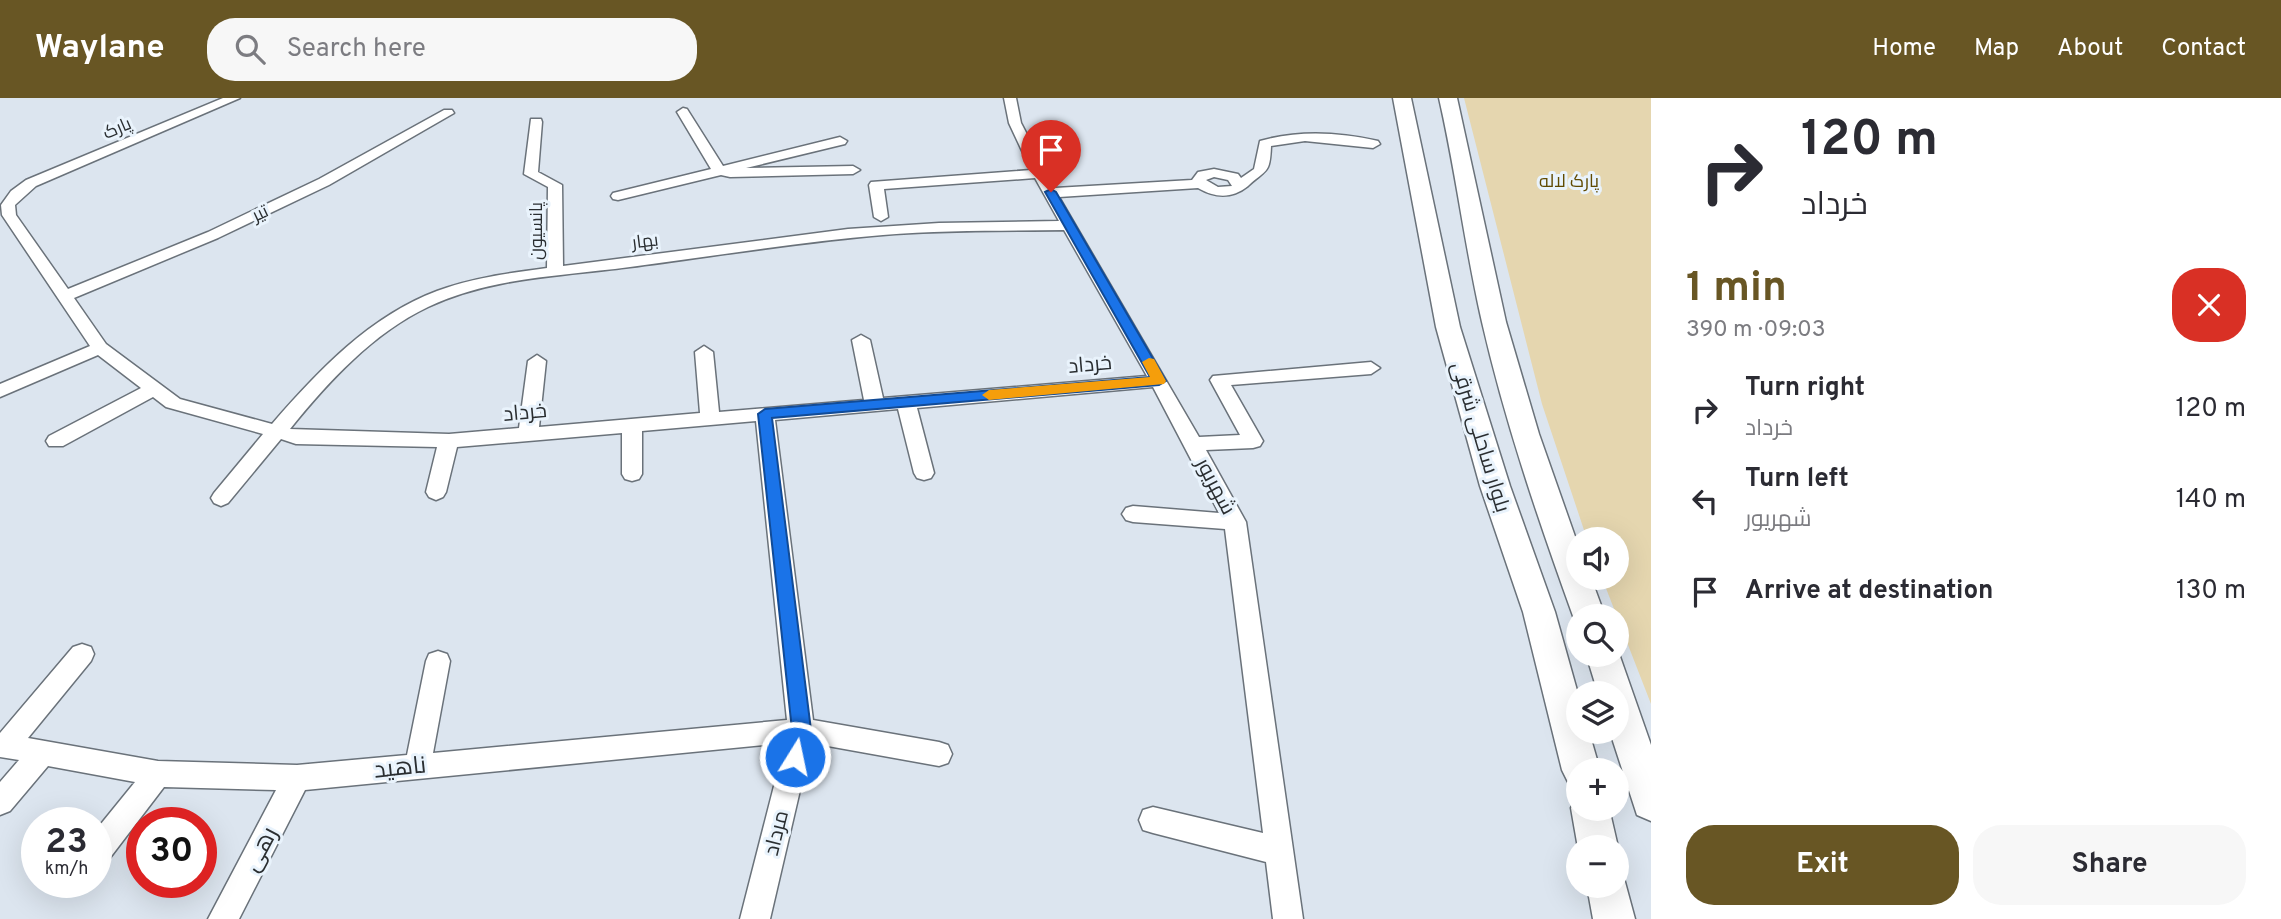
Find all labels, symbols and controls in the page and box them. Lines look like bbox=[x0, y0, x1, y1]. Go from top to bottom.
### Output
search box bbox=[207, 18, 697, 81]
text: Waylane bbox=[35, 28, 165, 70]
icon: search bbox=[231, 30, 269, 68]
text: Search here bbox=[287, 33, 426, 66]
text: Home bbox=[1872, 34, 1936, 64]
text: Map bbox=[1974, 34, 2019, 64]
text: About bbox=[2057, 34, 2123, 64]
text: Contact bbox=[2161, 34, 2246, 64]
text: 120 m bbox=[1801, 111, 1938, 173]
street label: پارک bbox=[100, 113, 136, 146]
pin bbox=[1021, 120, 1081, 192]
icon: right bbox=[1686, 126, 1777, 217]
icon: arrive bbox=[1032, 131, 1070, 169]
park label: پارک لاله bbox=[1539, 171, 1599, 194]
text: خرداد bbox=[1801, 186, 1868, 226]
street label: تیر bbox=[248, 201, 273, 228]
street label: پانسیون bbox=[526, 202, 549, 260]
street label: بهار bbox=[630, 229, 660, 256]
text: 1 min bbox=[1686, 263, 1787, 316]
button: close bbox=[2172, 268, 2246, 342]
text: 390 m · 09:03 bbox=[1686, 316, 1826, 345]
street label: خرداد bbox=[1067, 350, 1113, 381]
street label: بلوار ساحلی شرقی bbox=[1444, 359, 1515, 516]
text: Turn right bbox=[1745, 372, 1865, 405]
icon: right bbox=[1686, 391, 1724, 429]
text: 120 m bbox=[2176, 393, 2246, 426]
street label: خرداد bbox=[502, 398, 548, 429]
text: خرداد bbox=[1745, 415, 1793, 444]
street label: شهریور bbox=[1188, 453, 1241, 520]
text: Turn left bbox=[1745, 463, 1849, 496]
icon: left bbox=[1686, 482, 1724, 520]
text: 140 m bbox=[2176, 484, 2246, 517]
text: شهریور bbox=[1745, 506, 1812, 535]
map controls bbox=[1566, 527, 1629, 898]
button: sound bbox=[1566, 527, 1629, 590]
icon: arrive bbox=[1686, 573, 1724, 611]
text: Arrive at destination bbox=[1745, 575, 1993, 608]
text: 130 m bbox=[2176, 575, 2246, 608]
button: search bbox=[1566, 604, 1629, 667]
button: layers bbox=[1566, 681, 1629, 744]
position arrow bbox=[758, 720, 832, 794]
street label: ناهید bbox=[373, 751, 428, 787]
button: + bbox=[1566, 758, 1629, 821]
speed limit sign: 30 bbox=[126, 807, 217, 898]
street label: مرداد bbox=[759, 808, 796, 859]
text: 23 bbox=[45, 821, 88, 865]
street label: رهی bbox=[238, 822, 286, 878]
button: Exit bbox=[1686, 825, 1959, 905]
button: Share bbox=[1973, 825, 2246, 905]
button: − bbox=[1566, 835, 1629, 898]
text: km/h bbox=[45, 858, 88, 881]

